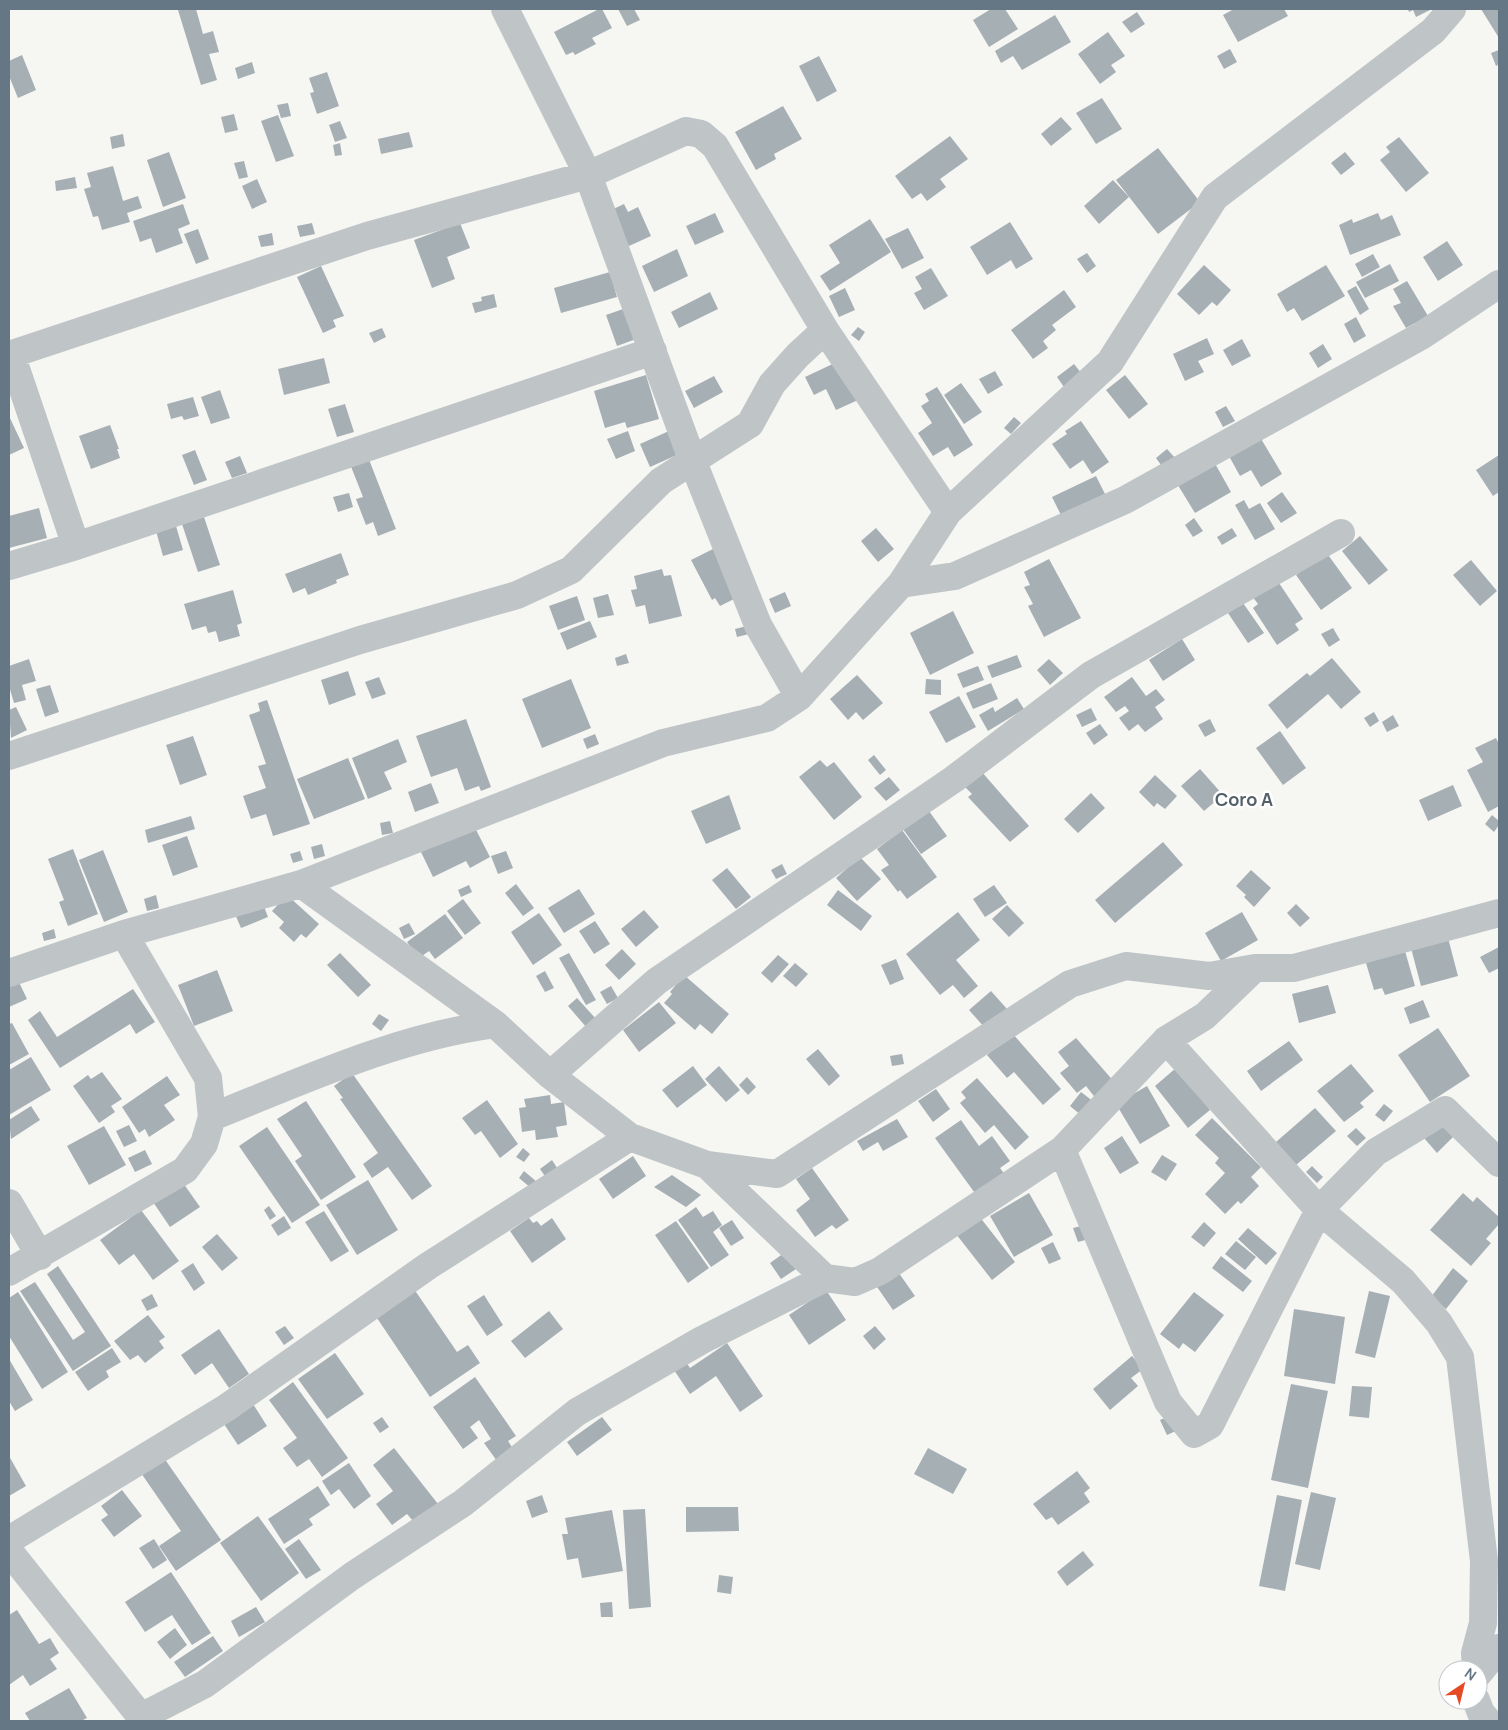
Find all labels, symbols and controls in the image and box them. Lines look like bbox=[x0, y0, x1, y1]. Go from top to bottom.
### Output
district label: Coro A bbox=[1215, 787, 1273, 811]
north arrow bbox=[1438, 1660, 1488, 1710]
text: N bbox=[1461, 1663, 1480, 1685]

